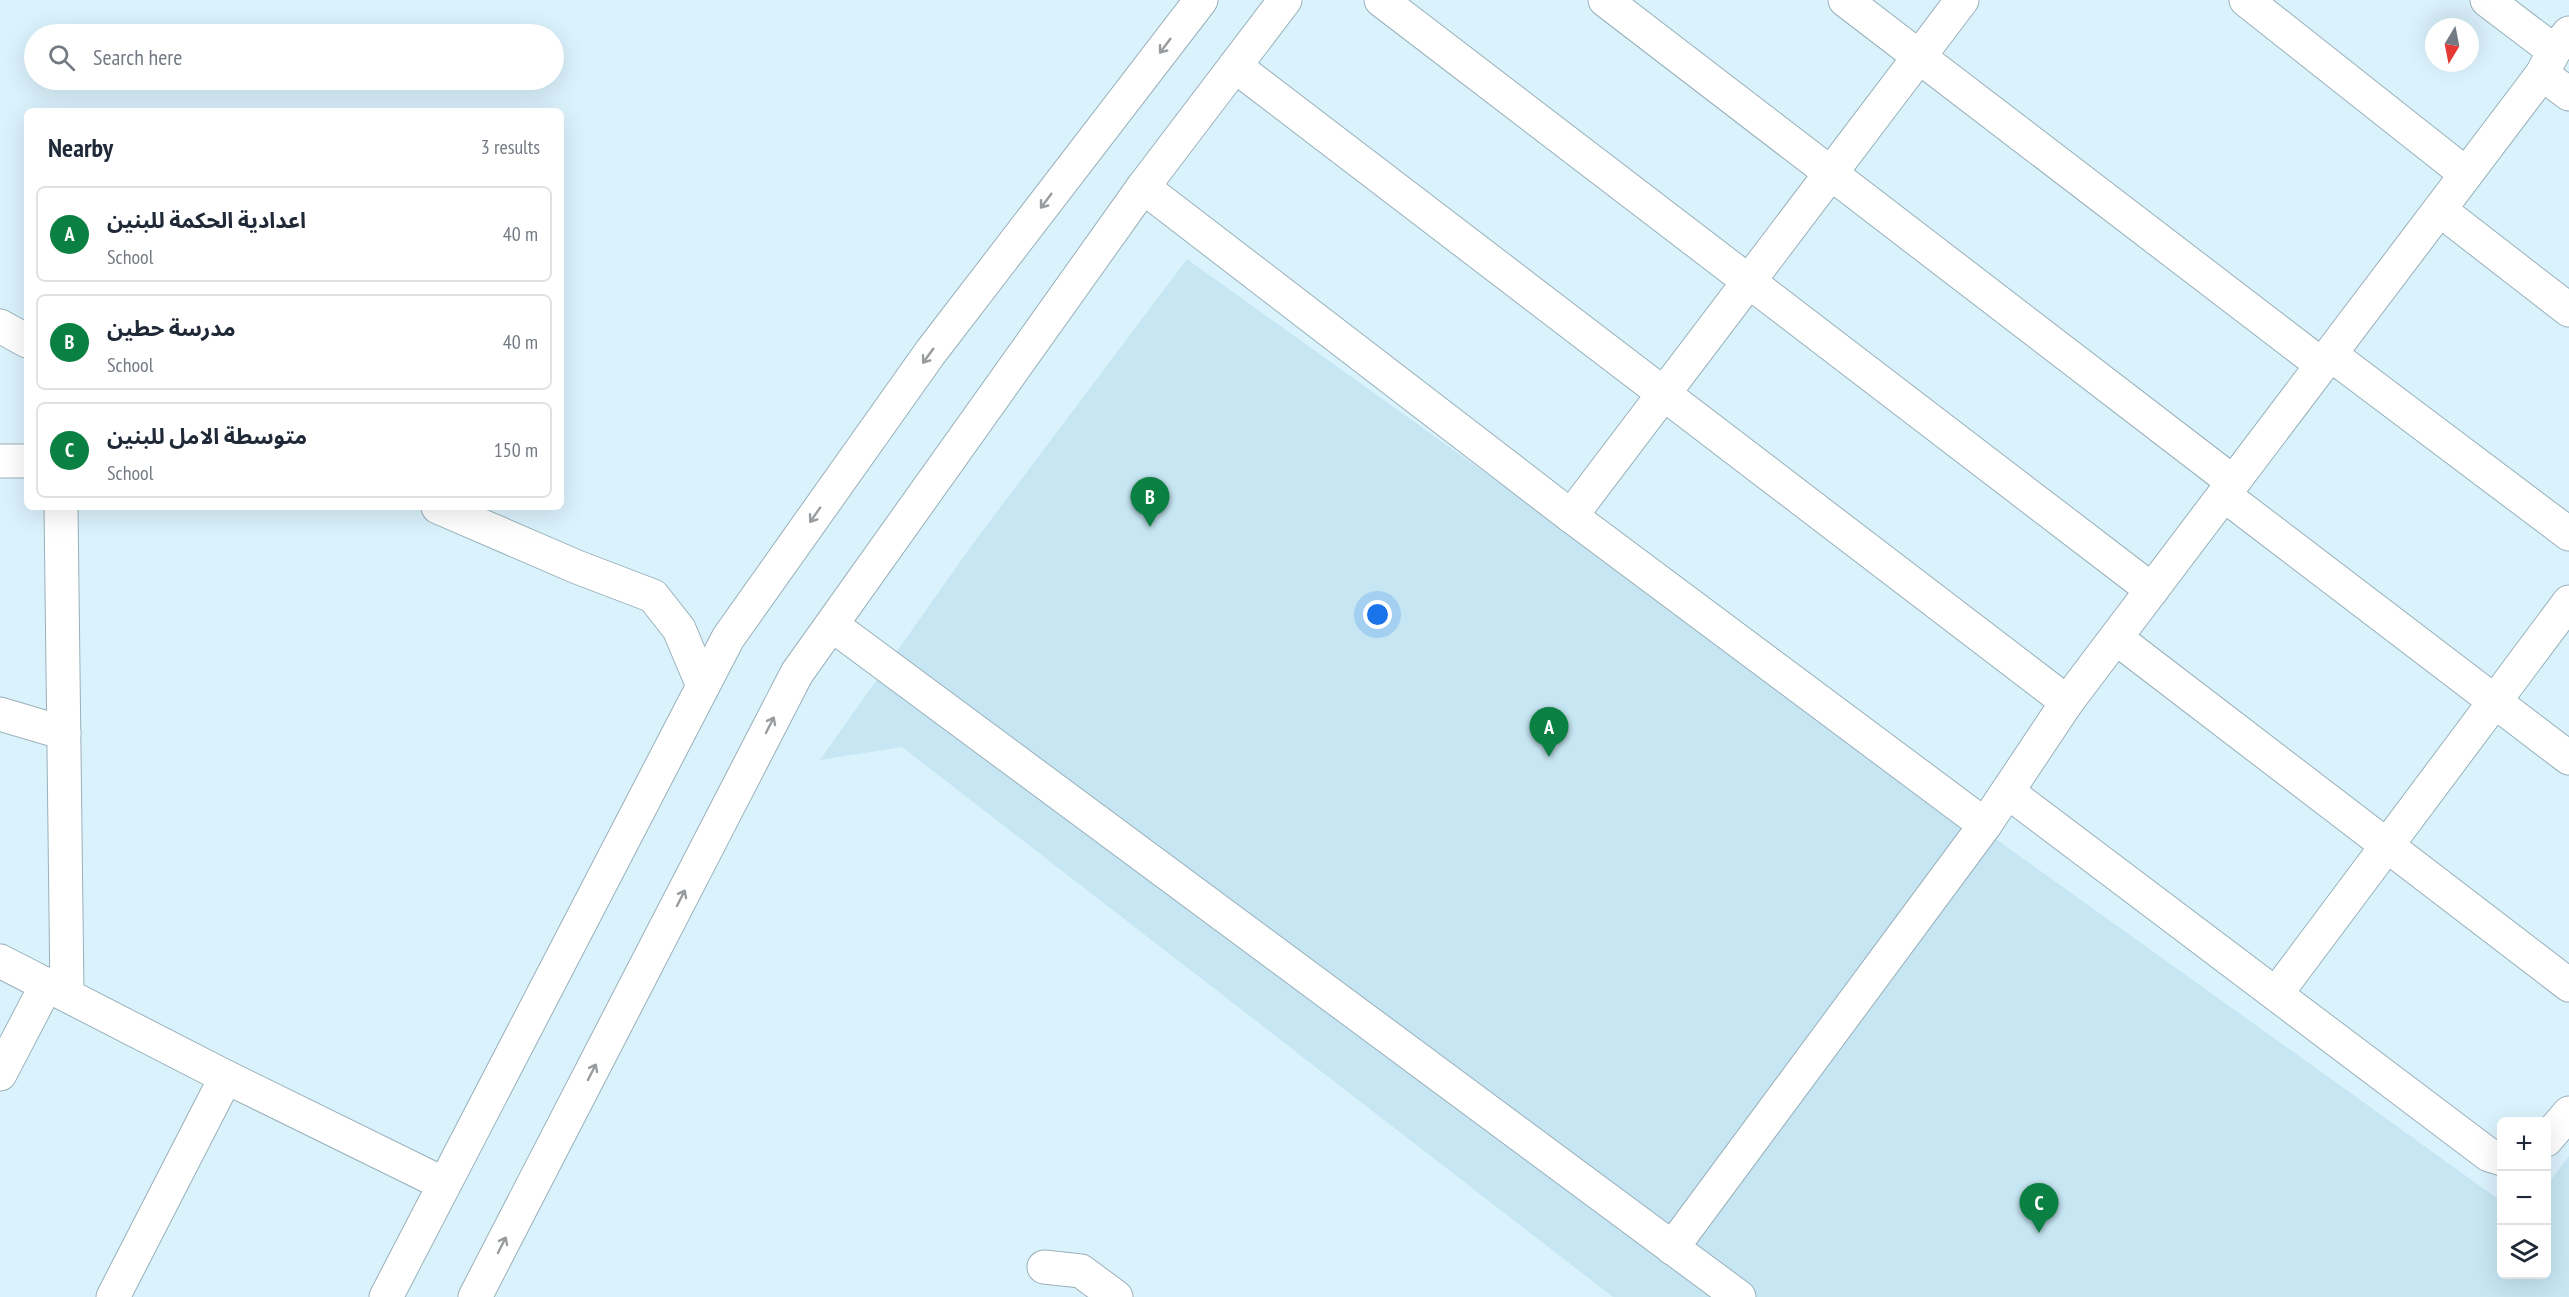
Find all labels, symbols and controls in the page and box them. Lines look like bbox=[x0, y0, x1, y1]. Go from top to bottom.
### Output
north arrow bbox=[2425, 18, 2479, 72]
search box bbox=[24, 24, 564, 90]
one-way arrow bbox=[1159, 38, 1172, 54]
icon: search bbox=[45, 41, 78, 74]
text: Search here bbox=[93, 43, 182, 71]
text: Nearby bbox=[48, 131, 113, 164]
text: 3 results bbox=[481, 134, 540, 160]
one-way arrow bbox=[1040, 193, 1053, 209]
text: اعدادية الحكمة للبنين bbox=[107, 206, 306, 234]
text: A bbox=[64, 221, 75, 247]
text: 40 m bbox=[503, 221, 538, 247]
text: School bbox=[107, 244, 153, 270]
text: مدرسة حطين bbox=[107, 314, 236, 342]
text: B bbox=[65, 329, 74, 355]
text: 40 m bbox=[503, 329, 538, 355]
one-way arrow bbox=[922, 348, 935, 364]
text: School bbox=[107, 352, 153, 378]
text: متوسطة الامل للبنين bbox=[107, 422, 307, 450]
text: C bbox=[65, 437, 74, 463]
text: 150 m bbox=[494, 437, 538, 463]
text: School bbox=[107, 460, 153, 486]
pin: B bbox=[1130, 478, 1170, 527]
one-way arrow bbox=[809, 506, 821, 522]
your location bbox=[1363, 600, 1392, 629]
pin: A bbox=[1530, 708, 1568, 757]
one-way arrow bbox=[764, 717, 776, 734]
one-way arrow bbox=[676, 890, 687, 908]
one-way arrow bbox=[586, 1063, 598, 1081]
map controls bbox=[2497, 1117, 2551, 1279]
button: + bbox=[2497, 1117, 2551, 1171]
button: − bbox=[2497, 1171, 2551, 1225]
pin: C bbox=[2020, 1184, 2058, 1233]
button: layers bbox=[2497, 1225, 2551, 1279]
one-way arrow bbox=[496, 1237, 508, 1254]

